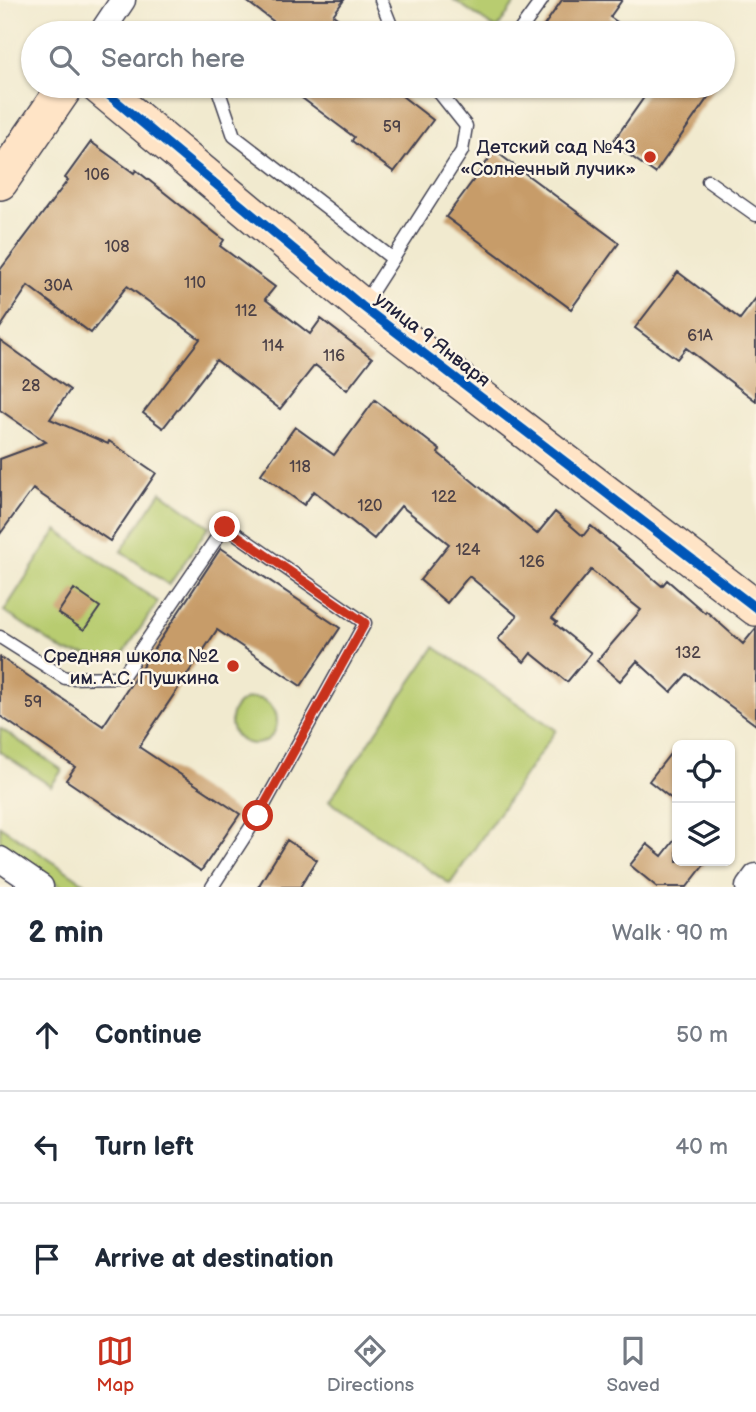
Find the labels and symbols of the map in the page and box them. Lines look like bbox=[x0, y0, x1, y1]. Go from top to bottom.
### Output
house number: 59 bbox=[383, 118, 401, 137]
place label: Детский сад №43 «Солнечный лучик» bbox=[460, 136, 636, 181]
marker: Детский сад №43 «Солнечный лучик» bbox=[642, 149, 658, 165]
house number: 106 bbox=[84, 166, 110, 185]
house number: 108 bbox=[105, 238, 129, 257]
house number: 110 bbox=[184, 274, 206, 293]
house number: 30А bbox=[44, 277, 73, 296]
street label: улица 9 Января bbox=[370, 288, 494, 392]
house number: 112 bbox=[235, 302, 257, 321]
house number: 61А bbox=[687, 327, 713, 346]
house number: 114 bbox=[262, 337, 284, 356]
house number: 116 bbox=[323, 347, 345, 366]
house number: 28 bbox=[22, 377, 40, 396]
house number: 118 bbox=[289, 458, 311, 477]
house number: 122 bbox=[431, 488, 457, 507]
house number: 120 bbox=[357, 497, 383, 516]
route end bbox=[209, 511, 240, 542]
house number: 124 bbox=[455, 541, 481, 560]
house number: 126 bbox=[519, 553, 545, 572]
house number: 132 bbox=[675, 644, 701, 663]
place label: Средняя школа №2 им. А.С. Пушкина bbox=[43, 645, 220, 690]
marker: Средняя школа №2 им. А.С. Пушкина bbox=[225, 658, 241, 674]
house number: 59 bbox=[24, 693, 42, 712]
route start bbox=[242, 800, 273, 831]

